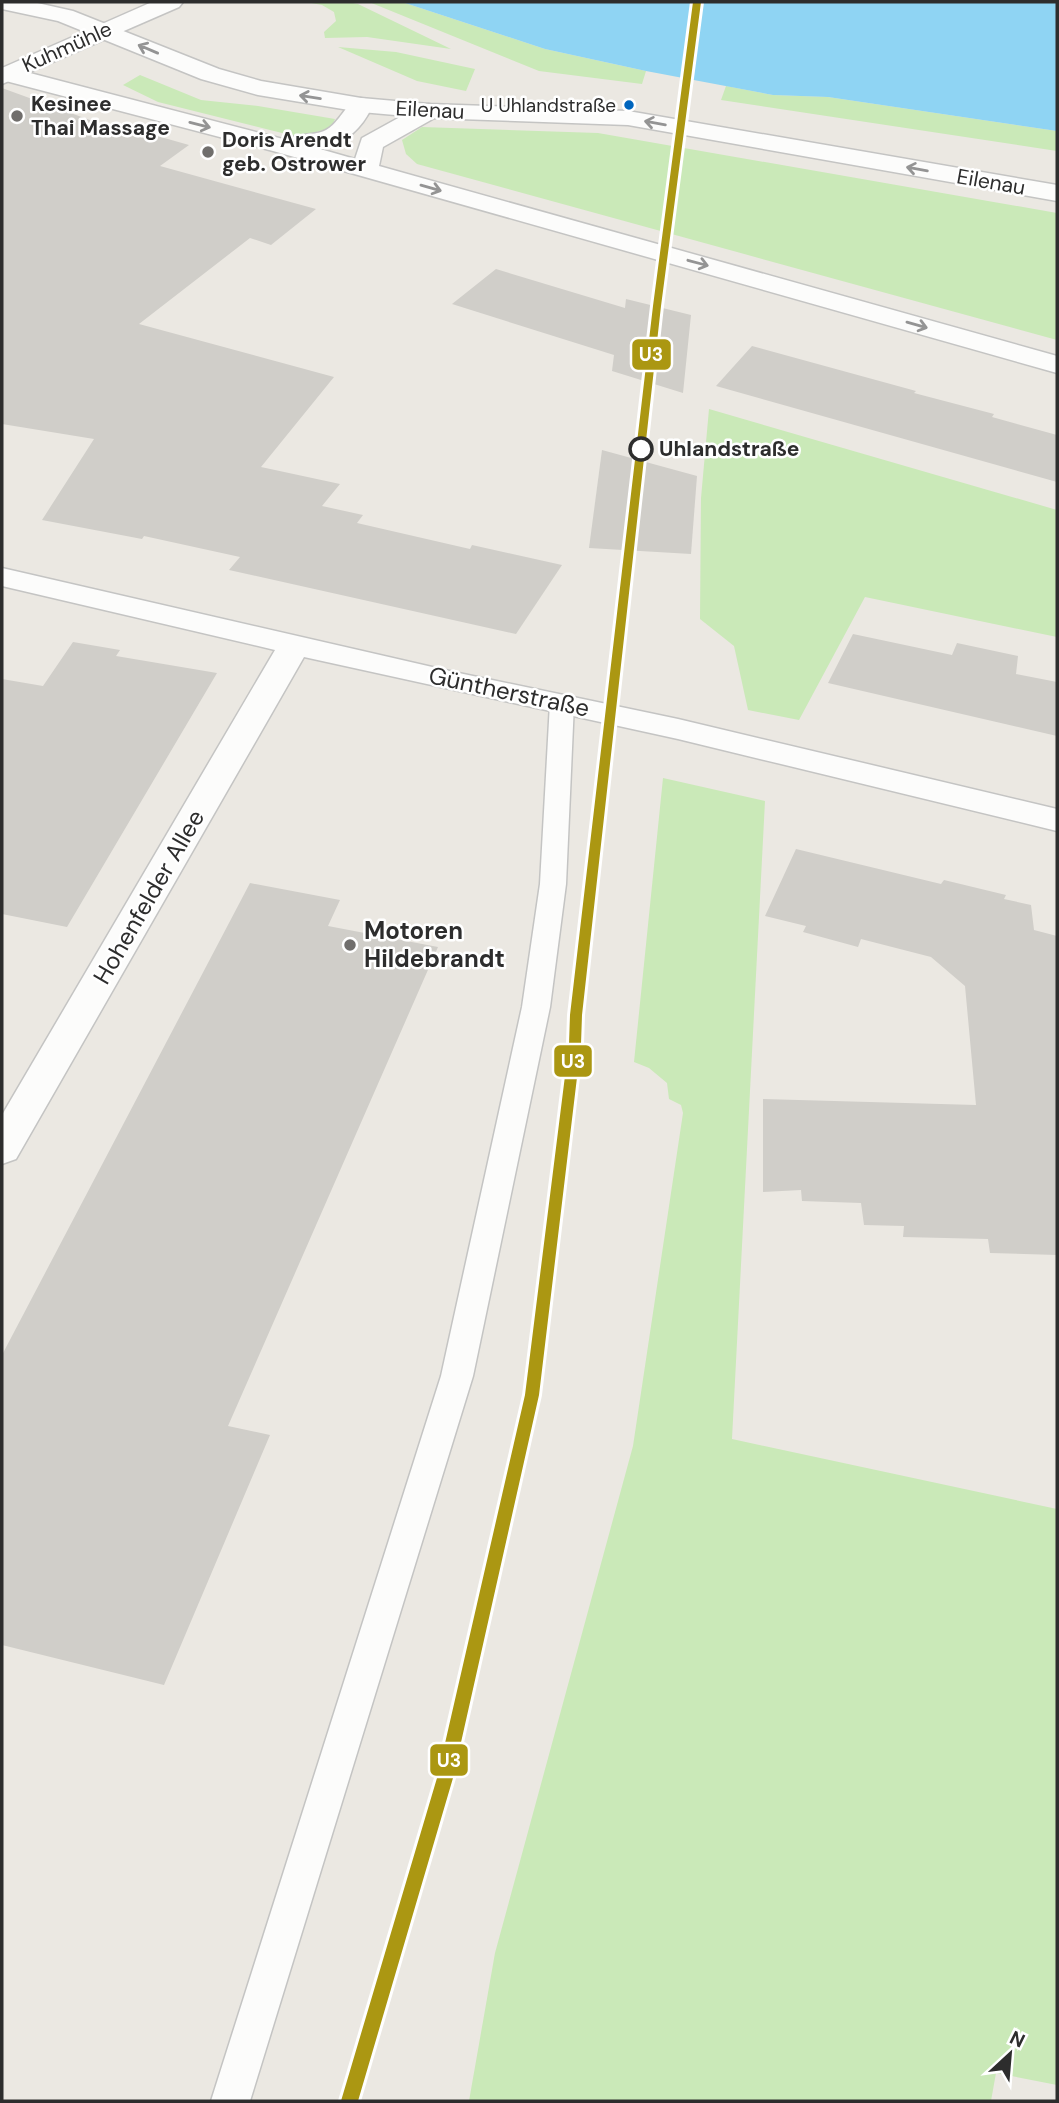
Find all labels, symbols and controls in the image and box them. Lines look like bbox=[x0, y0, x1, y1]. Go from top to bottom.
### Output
street label: Kuhmühle bbox=[18, 15, 116, 79]
one-way arrow bbox=[137, 42, 159, 55]
place label: Kesinee Thai Massage bbox=[31, 90, 170, 142]
one-way arrow bbox=[299, 90, 321, 103]
place label: U Uhlandstraße bbox=[481, 93, 616, 118]
street label: Eilenau bbox=[395, 94, 465, 126]
marker: U Uhlandstraße bbox=[622, 98, 636, 112]
marker: Kesinee Thai Massage bbox=[9, 108, 25, 124]
one-way arrow bbox=[644, 116, 667, 129]
one-way arrow bbox=[188, 119, 211, 132]
place label: Doris Arendt geb. Ostrower bbox=[222, 126, 367, 178]
marker: Doris Arendt geb. Ostrower bbox=[200, 144, 216, 160]
one-way arrow bbox=[907, 162, 929, 176]
street label: Eilenau bbox=[955, 162, 1027, 202]
one-way arrow bbox=[420, 182, 442, 195]
one-way arrow bbox=[686, 257, 708, 270]
one-way arrow bbox=[905, 319, 927, 332]
line badge: U3 bbox=[631, 338, 672, 371]
text: U3 bbox=[639, 342, 663, 367]
place label: Uhlandstraße bbox=[659, 435, 799, 463]
marker: Uhlandstraße bbox=[629, 437, 653, 461]
street label: Güntherstraße bbox=[426, 659, 592, 724]
street label: Hohenfelder Allee bbox=[86, 804, 211, 989]
place label: Motoren Hildebrandt bbox=[364, 915, 505, 974]
marker: Motoren Hildebrandt bbox=[342, 937, 358, 953]
line badge: U3 bbox=[553, 1044, 593, 1078]
text: U3 bbox=[561, 1049, 585, 1074]
line badge: U3 bbox=[429, 1743, 469, 1777]
text: U3 bbox=[437, 1748, 461, 1773]
north arrow bbox=[975, 2019, 1045, 2089]
text: N bbox=[1006, 2025, 1029, 2053]

